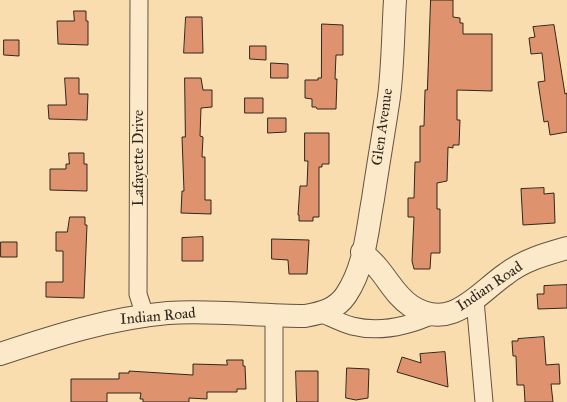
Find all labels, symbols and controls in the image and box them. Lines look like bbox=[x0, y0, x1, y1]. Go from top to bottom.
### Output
street label: Glen Avenue bbox=[369, 87, 397, 167]
street label: Lafayette Drive bbox=[130, 110, 148, 206]
street label: Indian Road bbox=[454, 258, 526, 316]
street label: Indian Road bbox=[119, 305, 197, 329]

